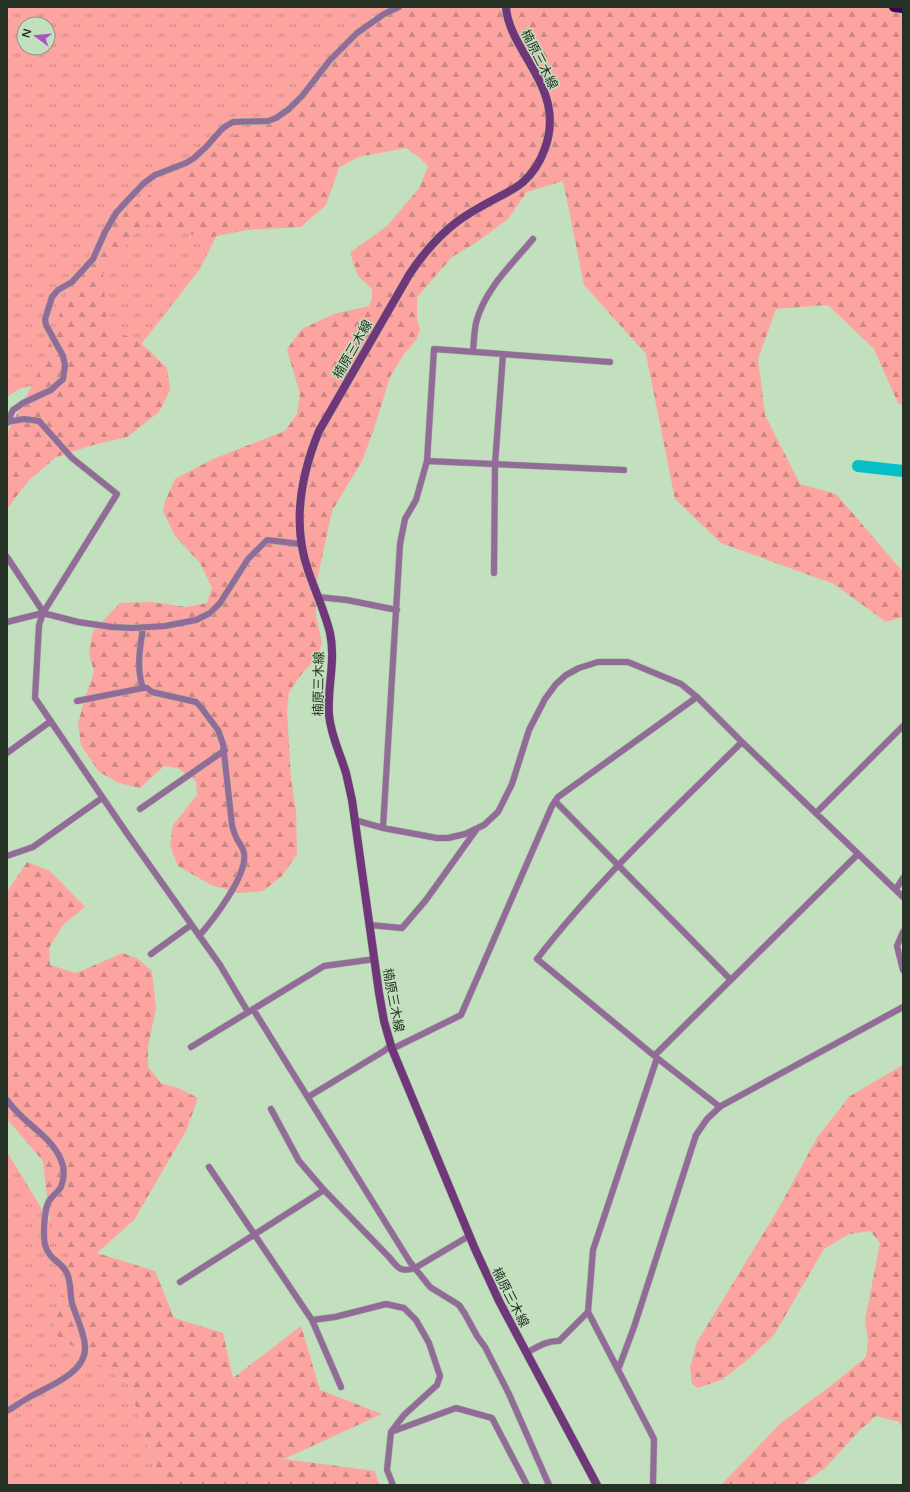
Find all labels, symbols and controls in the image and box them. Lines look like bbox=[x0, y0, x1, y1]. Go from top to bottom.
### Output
north arrow bbox=[16, 16, 56, 56]
text: N bbox=[19, 27, 34, 39]
street label: 楠原三木線 bbox=[517, 27, 561, 92]
street label: 楠原三木線 bbox=[330, 317, 376, 382]
street label: 楠原三木線 bbox=[310, 651, 328, 717]
street label: 楠原三木線 bbox=[379, 967, 407, 1034]
street label: 楠原三木線 bbox=[488, 1265, 532, 1330]

